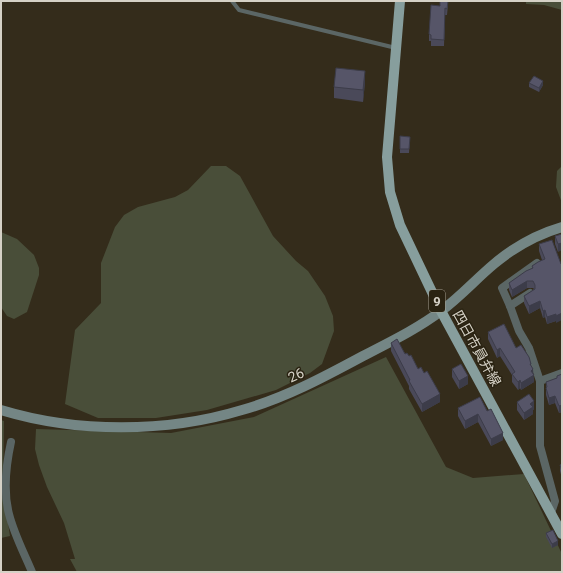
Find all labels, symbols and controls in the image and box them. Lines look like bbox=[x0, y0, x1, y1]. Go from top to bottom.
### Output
road number: 9 bbox=[429, 290, 445, 312]
street label: 四日市員弁線 bbox=[450, 307, 504, 389]
street label: 26 bbox=[286, 364, 307, 386]

